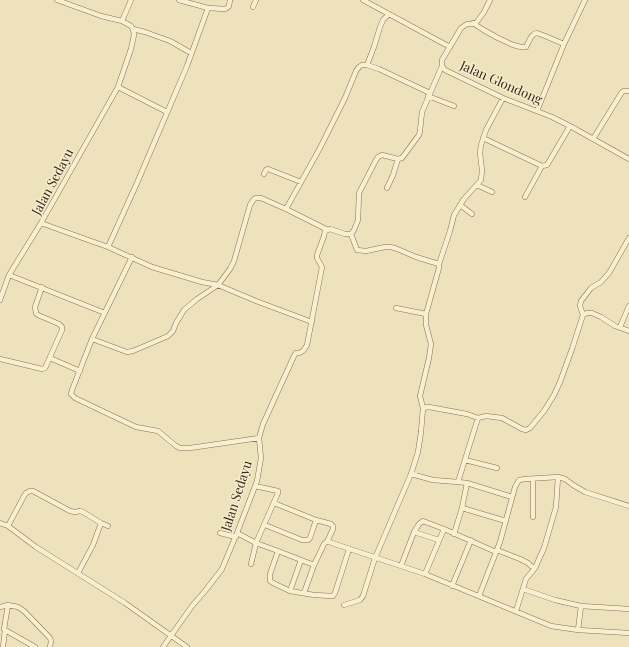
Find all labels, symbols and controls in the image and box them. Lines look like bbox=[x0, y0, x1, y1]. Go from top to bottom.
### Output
street label: Jalan Glondong bbox=[457, 58, 545, 108]
street label: Jalan Sedayu bbox=[29, 146, 77, 218]
street label: Jalan Sedayu bbox=[218, 459, 256, 533]

